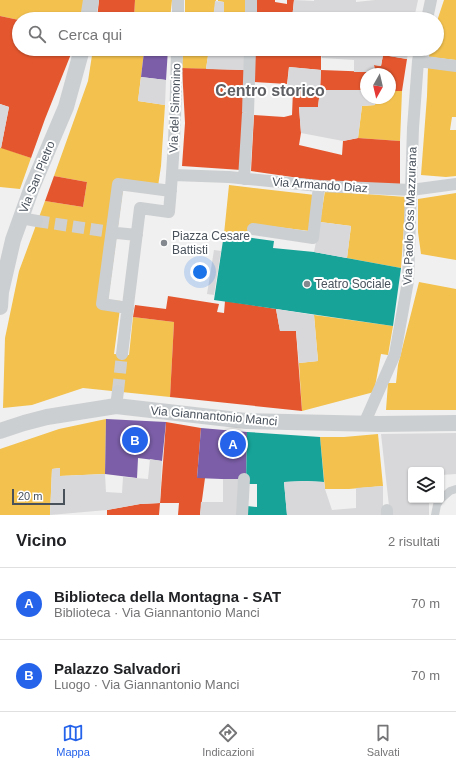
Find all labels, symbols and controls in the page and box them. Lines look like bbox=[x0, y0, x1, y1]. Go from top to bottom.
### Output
search box bbox=[12, 12, 444, 56]
icon: search bbox=[26, 23, 48, 45]
text: Cerca qui bbox=[58, 26, 122, 43]
street label: Via del Simonino bbox=[166, 63, 184, 153]
north arrow bbox=[360, 68, 396, 104]
district label: Centro storico bbox=[215, 82, 325, 99]
street label: Via San Pietro bbox=[16, 139, 58, 215]
street label: Via Paolo Oss Mazzurana bbox=[401, 146, 419, 285]
street label: Via Armando Diaz bbox=[272, 175, 368, 195]
place label: Piazza Cesare Battisti bbox=[172, 229, 250, 257]
marker: Piazza Cesare Battisti bbox=[159, 238, 169, 248]
your location bbox=[190, 262, 210, 282]
place label: Teatro Sociale bbox=[315, 277, 391, 291]
marker: Teatro Sociale bbox=[302, 279, 312, 289]
street label: Via Giannantonio Manci bbox=[150, 403, 278, 429]
pin: B bbox=[122, 425, 148, 455]
pin: A bbox=[220, 429, 246, 459]
map controls bbox=[408, 467, 444, 503]
button: layers bbox=[408, 467, 444, 503]
scale bar bbox=[12, 487, 65, 506]
text: 20 m bbox=[18, 490, 42, 502]
text: Vicino bbox=[16, 531, 67, 550]
text: 2 risultati bbox=[388, 534, 440, 549]
text: Biblioteca della Montagna - SAT bbox=[54, 588, 281, 605]
text: A bbox=[24, 596, 34, 611]
text: 70 m bbox=[411, 596, 440, 611]
text: Biblioteca · Via Giannantonio Manci bbox=[54, 605, 260, 620]
text: Palazzo Salvadori bbox=[54, 660, 181, 677]
text: B bbox=[24, 668, 34, 683]
text: 70 m bbox=[411, 668, 440, 683]
text: Luogo · Via Giannantonio Manci bbox=[54, 677, 240, 692]
tab: Mappa bbox=[56, 722, 90, 758]
tab: Indicazioni bbox=[202, 722, 254, 758]
tab: Salvati bbox=[367, 722, 400, 758]

